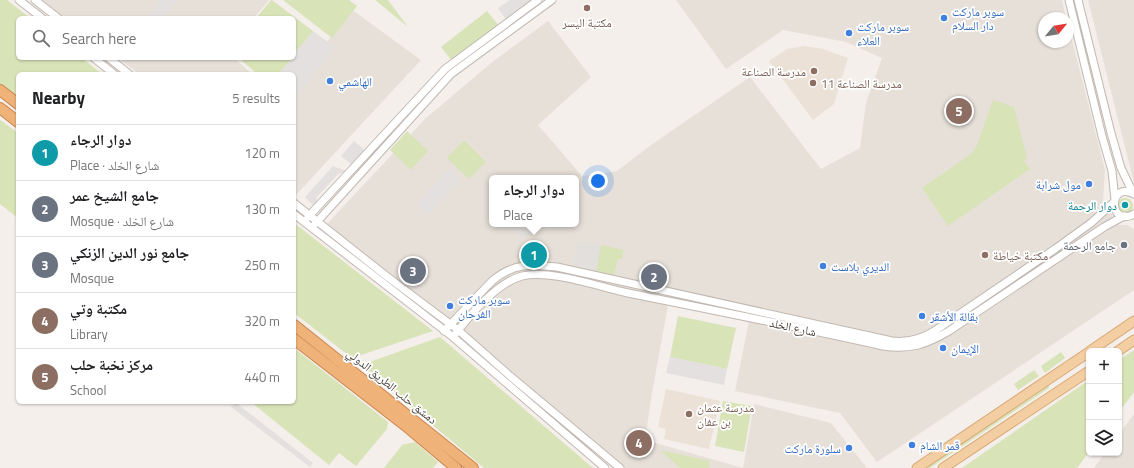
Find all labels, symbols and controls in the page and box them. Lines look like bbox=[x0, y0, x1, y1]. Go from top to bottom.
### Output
place label: سوبر ماركت دار السلام bbox=[952, 2, 1004, 35]
marker: مكتبة اليسر bbox=[582, 3, 592, 13]
north arrow bbox=[1038, 12, 1074, 48]
place label: مكتبة اليسر bbox=[561, 13, 612, 32]
marker: سوبر ماركت دار السلام bbox=[939, 13, 949, 23]
search box bbox=[16, 16, 296, 60]
place label: سوبر ماركت العلاء bbox=[857, 17, 909, 50]
icon: search bbox=[30, 27, 52, 49]
text: Search here bbox=[62, 27, 136, 50]
marker: سوبر ماركت العلاء bbox=[844, 28, 854, 38]
place label: مدرسة الصناعة bbox=[741, 62, 806, 81]
marker: مدرسة الصناعة bbox=[809, 66, 819, 76]
place label: الهاشمي bbox=[338, 72, 372, 92]
place label: مدرسة الصناعة 11 bbox=[821, 74, 902, 93]
marker: الهاشمي bbox=[325, 76, 335, 86]
marker: مدرسة الصناعة 11 bbox=[808, 78, 818, 88]
text: Nearby bbox=[32, 85, 85, 111]
text: 5 results bbox=[232, 88, 280, 108]
pin: 5 bbox=[946, 96, 972, 126]
text: دوار الرجاء bbox=[70, 128, 131, 151]
text: 1 bbox=[41, 143, 49, 163]
text: 120 m bbox=[244, 143, 280, 163]
text: Place · شارع الخلد bbox=[70, 155, 159, 175]
your location bbox=[588, 171, 608, 191]
popup bbox=[489, 175, 579, 227]
place label: مول شرابة bbox=[1036, 175, 1081, 194]
text: دوار الرجاء bbox=[503, 178, 565, 201]
marker: مول شرابة bbox=[1084, 179, 1094, 189]
text: جامع الشيخ عمر bbox=[70, 184, 159, 207]
place label: دوار الرحمة bbox=[1068, 196, 1117, 215]
text: 2 bbox=[41, 199, 49, 219]
text: 130 m bbox=[244, 199, 280, 219]
marker: دوار الرحمة bbox=[1120, 200, 1130, 210]
text: Place bbox=[503, 205, 533, 225]
text: Mosque · شارع الخلد bbox=[70, 211, 174, 231]
place label: جامع الرحمة bbox=[1063, 236, 1116, 255]
pin: 1 bbox=[521, 240, 547, 270]
marker: جامع الرحمة bbox=[1119, 240, 1129, 250]
text: جامع نور الدين الزنكي bbox=[70, 241, 189, 264]
place label: مكتبة خياطة bbox=[993, 246, 1048, 265]
marker: مكتبة خياطة bbox=[980, 250, 990, 260]
text: 3 bbox=[41, 255, 49, 275]
text: 250 m bbox=[244, 255, 280, 275]
pin: 3 bbox=[400, 256, 426, 286]
place label: الديري بلاست bbox=[831, 257, 890, 277]
marker: الديري بلاست bbox=[818, 261, 828, 271]
pin: 2 bbox=[641, 262, 667, 292]
text: Mosque bbox=[70, 268, 114, 288]
place label: سوبر ماركت الفرحان bbox=[458, 290, 510, 323]
text: مكتبة وتي bbox=[70, 297, 127, 320]
marker: سوبر ماركت الفرحان bbox=[445, 301, 455, 311]
place label: بقالة الأشقر bbox=[929, 307, 978, 326]
text: 4 bbox=[41, 311, 49, 331]
text: 320 m bbox=[244, 311, 280, 331]
marker: بقالة الأشقر bbox=[917, 311, 927, 321]
street label: شارع الخلد bbox=[768, 313, 818, 341]
text: Library bbox=[70, 324, 108, 344]
place label: الإيمان bbox=[951, 339, 979, 358]
marker: الإيمان bbox=[938, 343, 948, 353]
street label: دمشق حلب الطريق الدولي bbox=[342, 344, 441, 429]
map controls bbox=[1086, 348, 1122, 456]
button: + bbox=[1086, 348, 1122, 384]
text: مركز نخبة حلب bbox=[70, 353, 153, 376]
text: 5 bbox=[41, 367, 49, 387]
text: 440 m bbox=[244, 367, 280, 387]
text: School bbox=[70, 380, 106, 400]
button: − bbox=[1086, 384, 1122, 420]
place label: مدرسة عثمان بن عفان bbox=[697, 398, 754, 431]
marker: مدرسة عثمان بن عفان bbox=[684, 409, 694, 419]
button: layers bbox=[1086, 420, 1122, 456]
pin: 4 bbox=[626, 428, 652, 458]
place label: قمر الشام bbox=[920, 436, 960, 455]
place label: سلورة ماركت bbox=[784, 439, 841, 458]
marker: قمر الشام bbox=[907, 440, 917, 450]
marker: سلورة ماركت bbox=[844, 443, 854, 453]

